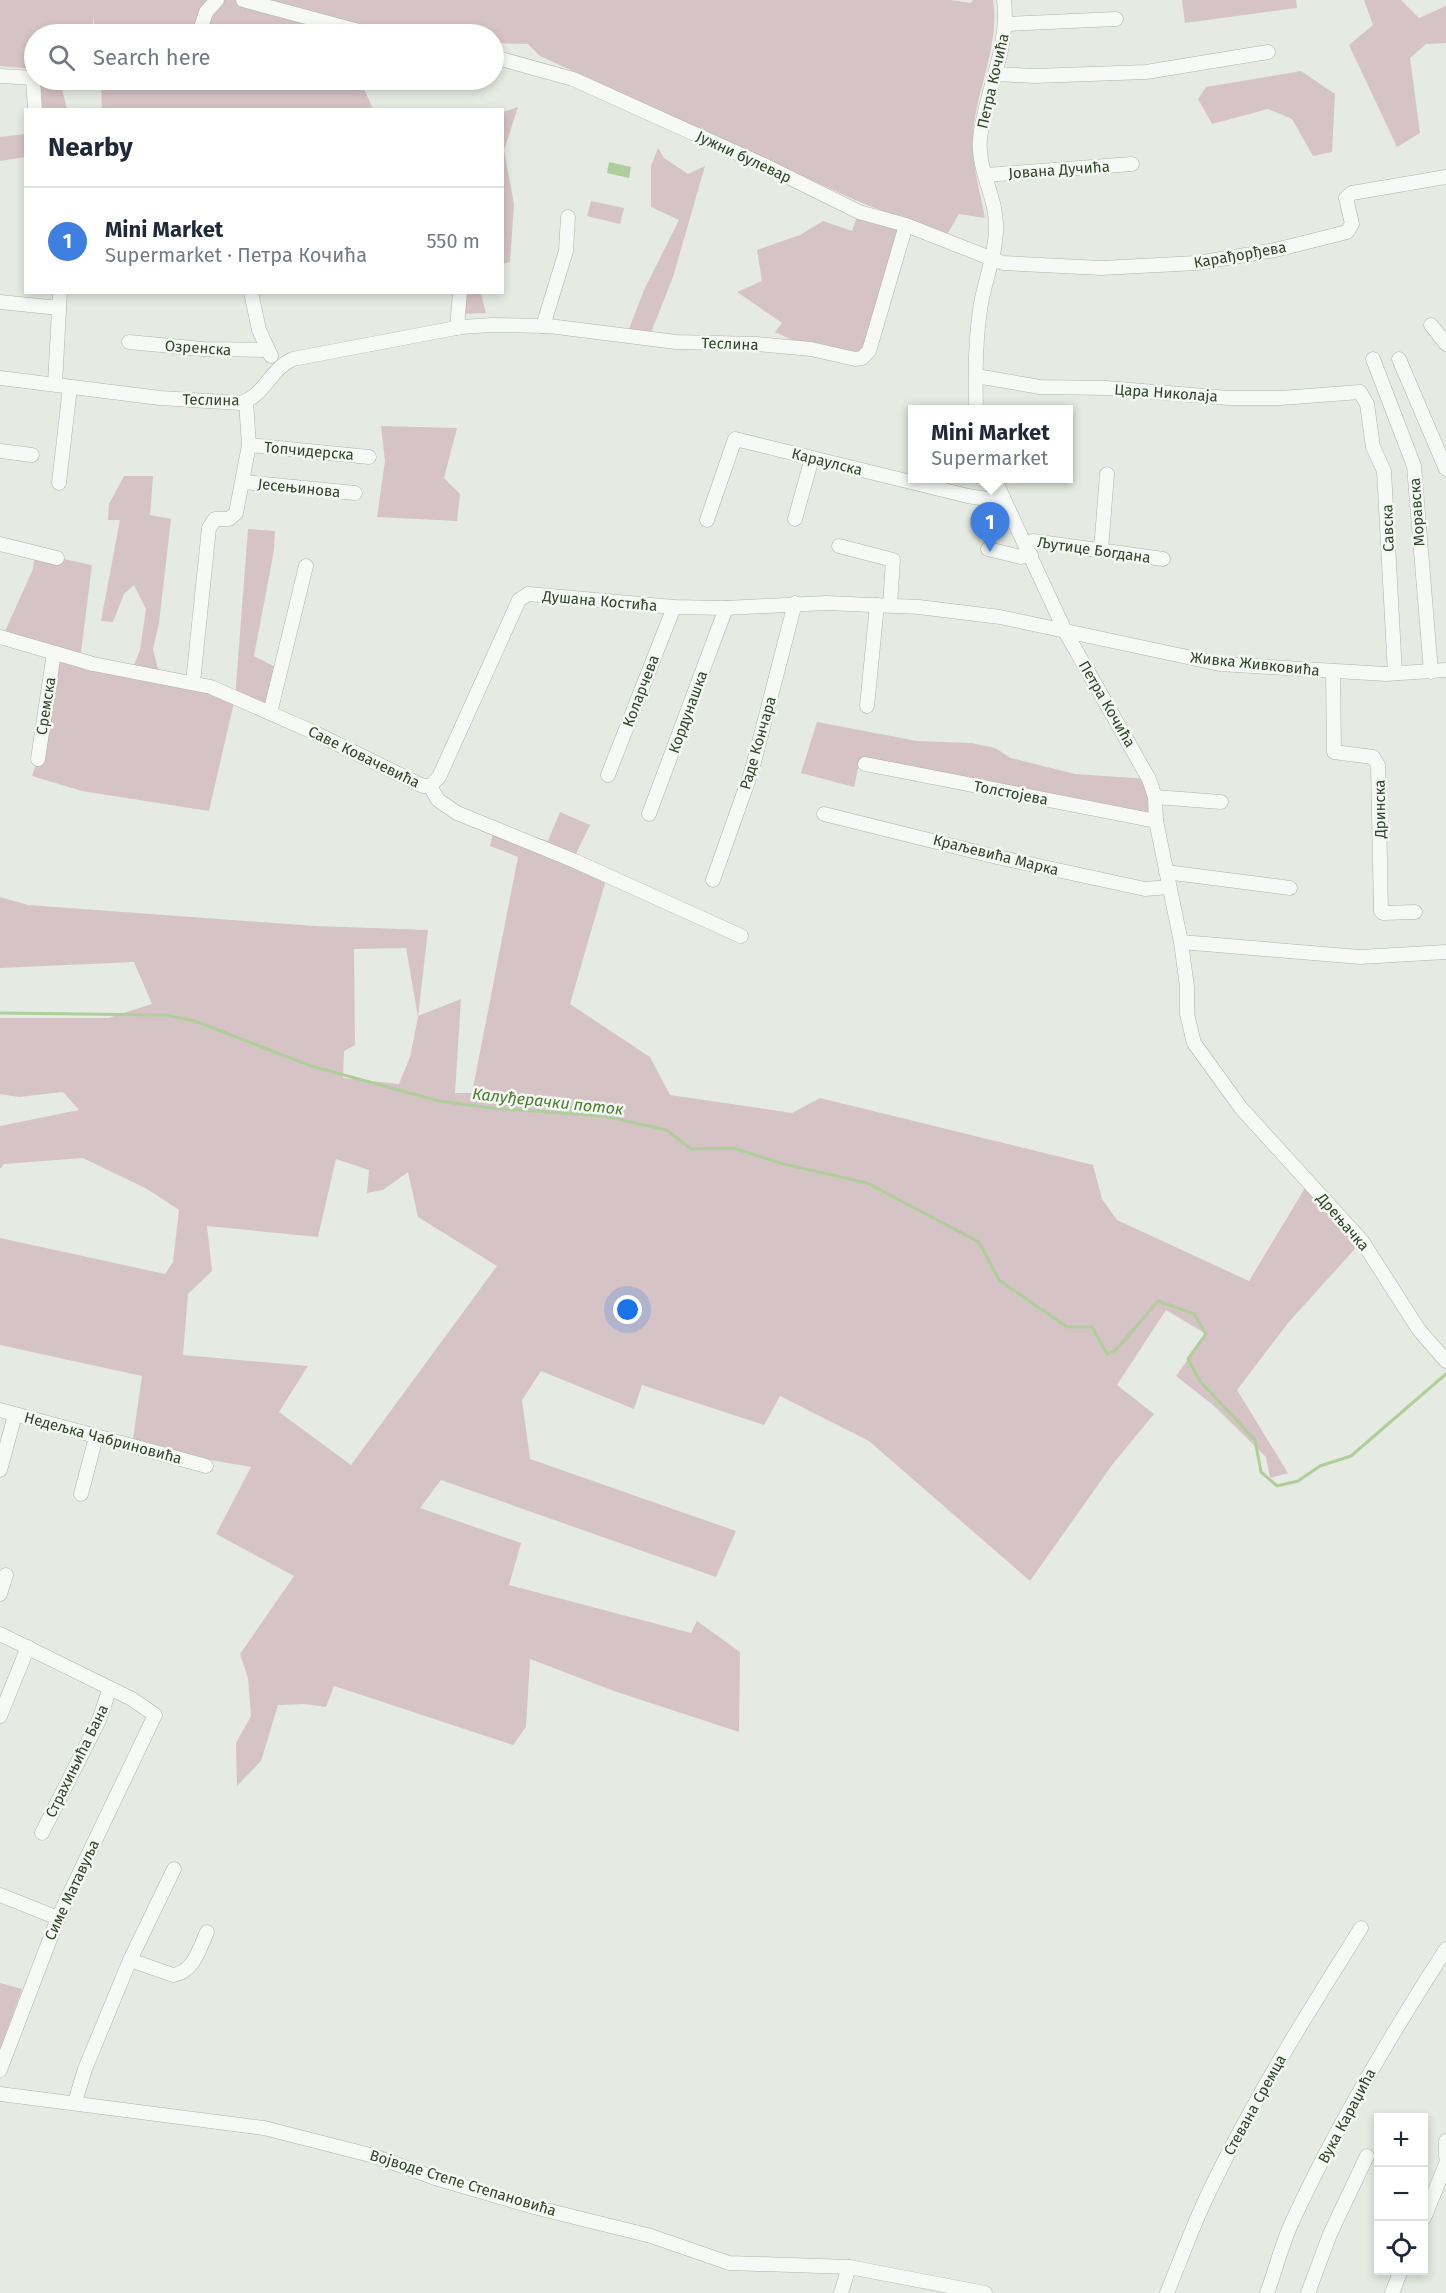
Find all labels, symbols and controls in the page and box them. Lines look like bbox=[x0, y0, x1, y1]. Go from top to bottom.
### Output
search box bbox=[24, 24, 504, 90]
street label: Петра Кочића bbox=[973, 32, 1013, 130]
icon: search bbox=[45, 41, 78, 74]
text: Search here bbox=[93, 44, 211, 71]
street label: Јужни булевар bbox=[694, 127, 794, 187]
text: Nearby bbox=[48, 132, 133, 163]
street label: Јована Дучића bbox=[1008, 157, 1110, 183]
text: Mini Market bbox=[105, 216, 223, 243]
text: 1 bbox=[63, 229, 72, 253]
text: 550 m bbox=[426, 229, 480, 253]
street label: Карађорђева bbox=[1192, 238, 1288, 272]
text: Supermarket · Петра Кочића bbox=[105, 243, 367, 267]
street label: Теслина bbox=[701, 334, 759, 354]
street label: Озренска bbox=[164, 337, 232, 359]
street label: Цара Николаја bbox=[1114, 380, 1218, 406]
street label: Теслина bbox=[182, 391, 240, 409]
popup bbox=[908, 405, 1073, 483]
text: Mini Market bbox=[931, 419, 1050, 446]
street label: Топчидерска bbox=[263, 438, 355, 464]
street label: Караулска bbox=[790, 445, 864, 479]
text: Supermarket bbox=[931, 446, 1048, 470]
street label: Јесењинова bbox=[257, 475, 341, 501]
street label: Моравска bbox=[1406, 477, 1428, 547]
pin: 1 bbox=[970, 502, 1010, 552]
street label: Савска bbox=[1378, 504, 1398, 552]
street label: Љутице Богдана bbox=[1036, 533, 1152, 567]
street label: Душана Костића bbox=[541, 587, 658, 615]
street label: Живка Живковића bbox=[1189, 648, 1321, 680]
street label: Коларчева bbox=[619, 652, 663, 730]
street label: Петра Кочића bbox=[1075, 657, 1139, 751]
street label: Кордунашка bbox=[665, 668, 711, 756]
street label: Сремска bbox=[33, 676, 59, 736]
street label: Раде Кончара bbox=[736, 694, 780, 792]
street label: Саве Ковачевића bbox=[305, 722, 423, 792]
street label: Толстојева bbox=[972, 777, 1050, 809]
street label: Дринска bbox=[1370, 779, 1390, 840]
street label: Краљевића Марка bbox=[931, 831, 1061, 879]
water label: Калуђерачки поток bbox=[471, 1084, 625, 1119]
street label: Дрењачка bbox=[1312, 1189, 1373, 1255]
your location bbox=[613, 1295, 642, 1324]
street label: Недељка Чабриновића bbox=[22, 1408, 184, 1468]
street label: Страхињића Бана bbox=[42, 1701, 112, 1821]
street label: Симе Матавуља bbox=[41, 1837, 103, 1943]
street label: Стевана Сремца bbox=[1220, 2052, 1290, 2158]
street label: Вука Караџића bbox=[1314, 2065, 1380, 2167]
map controls bbox=[1374, 2113, 1428, 2275]
button: + bbox=[1374, 2113, 1428, 2167]
street label: Војводе Степе Степановића bbox=[368, 2146, 558, 2220]
button: − bbox=[1374, 2167, 1428, 2221]
button: locate bbox=[1374, 2221, 1428, 2275]

